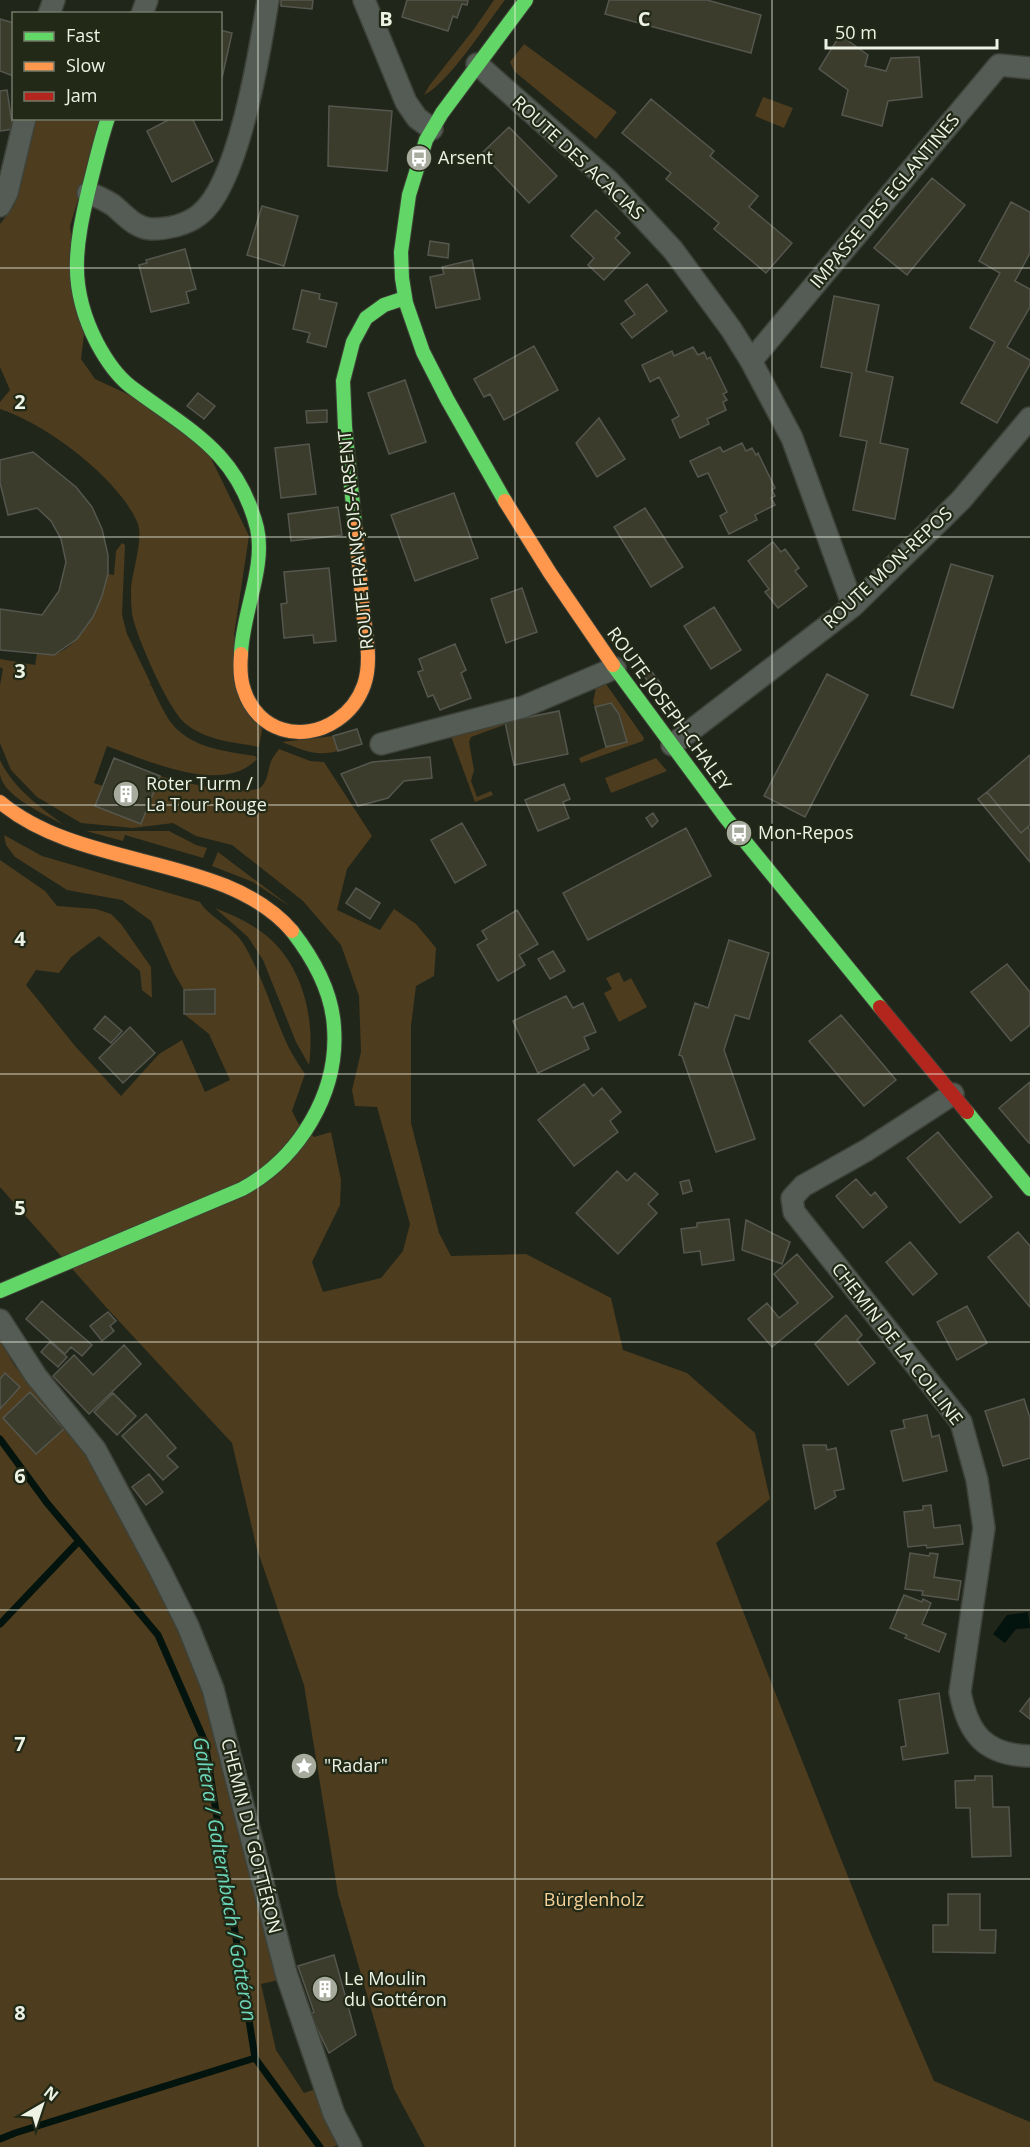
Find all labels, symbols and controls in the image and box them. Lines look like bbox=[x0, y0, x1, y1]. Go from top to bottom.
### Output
text: B bbox=[379, 5, 393, 32]
text: C bbox=[638, 5, 651, 32]
legend bbox=[12, 12, 222, 120]
scale bar bbox=[826, 12, 997, 50]
text: 50 m bbox=[835, 20, 877, 44]
text: Fast bbox=[66, 23, 100, 47]
text: Slow bbox=[66, 53, 105, 77]
text: Jam bbox=[64, 83, 98, 107]
street label: ROUTE DES ACACIAS bbox=[508, 90, 650, 225]
street label: IMPASSE DES EGLANTINES bbox=[804, 108, 965, 293]
bus stop icon: Arsent bbox=[404, 143, 434, 173]
place label: Arsent bbox=[438, 145, 493, 169]
text: 2 bbox=[14, 388, 26, 415]
street label: ROUTE FRANÇOIS-ARSENT bbox=[332, 429, 378, 651]
street label: ROUTE MON-REPOS bbox=[818, 501, 957, 633]
street label: ROUTE JOSEPH-CHALEY bbox=[602, 622, 738, 796]
text: 3 bbox=[14, 657, 26, 684]
place label: Roter Turm / La Tour Rouge bbox=[146, 771, 267, 816]
building icon: Roter Turm / La Tour Rouge bbox=[111, 779, 141, 809]
bus stop icon: Mon-Repos bbox=[724, 818, 754, 848]
place label: Mon-Repos bbox=[758, 820, 853, 844]
text: 4 bbox=[14, 925, 26, 952]
text: 5 bbox=[14, 1194, 26, 1221]
street label: CHEMIN DE LA COLLINE bbox=[827, 1257, 969, 1430]
text: 6 bbox=[14, 1462, 26, 1489]
text: 7 bbox=[14, 1730, 26, 1757]
water label: Galtera / Galternbach / Gottéron bbox=[187, 1734, 264, 2023]
street label: CHEMIN DU GOTTÉRON bbox=[216, 1736, 288, 1936]
place icon: "Radar" bbox=[289, 1751, 319, 1781]
place label: "Radar" bbox=[324, 1753, 388, 1777]
park label: Bürglenholz bbox=[544, 1887, 644, 1911]
place label: Le Moulin du Gottéron bbox=[344, 1966, 447, 2011]
building icon: Le Moulin du Gottéron bbox=[310, 1974, 340, 2004]
text: 8 bbox=[14, 1999, 26, 2026]
north arrow bbox=[12, 2075, 72, 2135]
text: N bbox=[39, 2081, 63, 2106]

